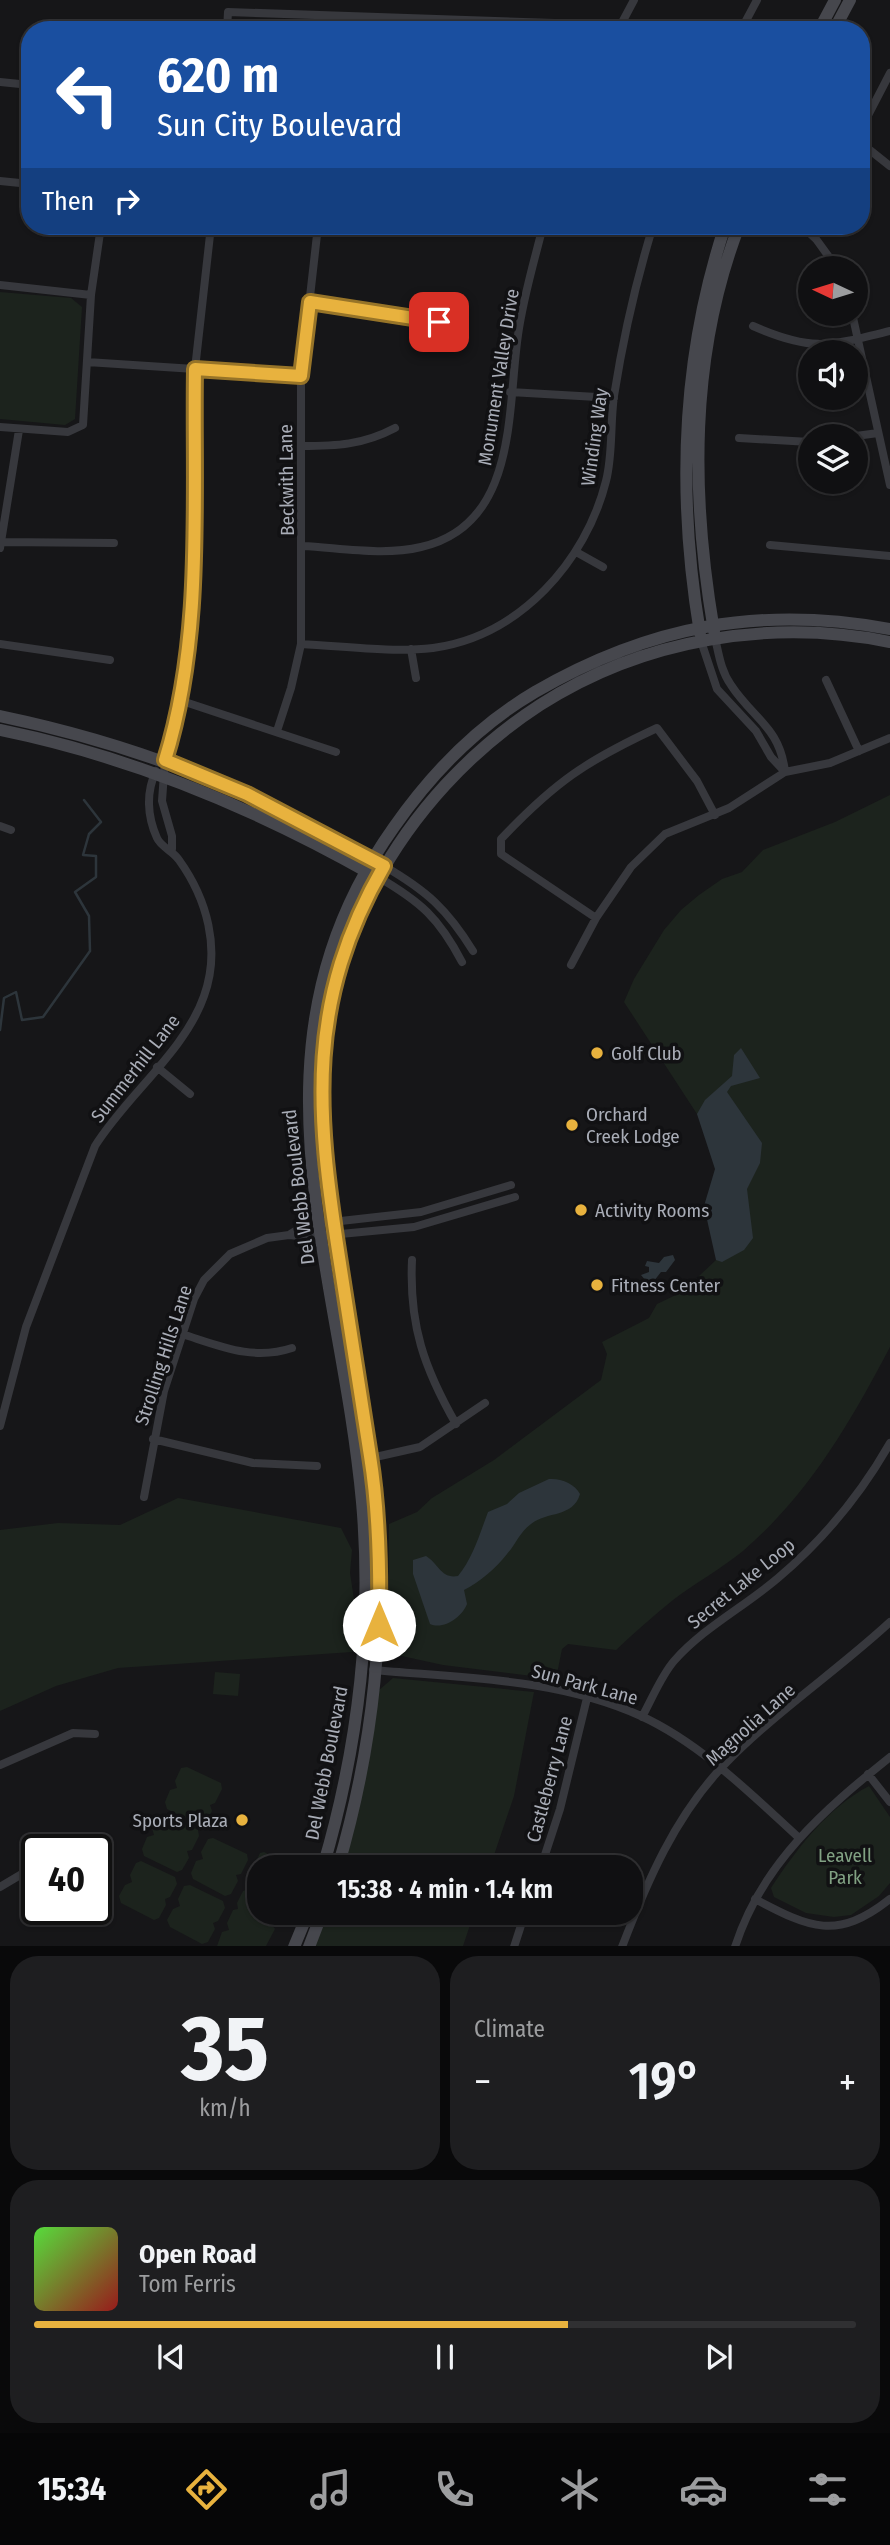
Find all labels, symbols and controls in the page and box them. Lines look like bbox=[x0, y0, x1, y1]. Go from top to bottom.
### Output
text: 620 m bbox=[157, 46, 279, 105]
icon: left bbox=[42, 49, 133, 140]
text: Sun City Boulevard bbox=[157, 106, 402, 144]
icon: right bbox=[108, 182, 146, 220]
text: Then bbox=[42, 186, 94, 217]
north arrow bbox=[798, 256, 868, 326]
map controls bbox=[798, 256, 868, 494]
street label: Monument Valley Drive bbox=[473, 287, 524, 467]
pin bbox=[409, 292, 469, 352]
icon: arrive bbox=[420, 303, 458, 341]
button: sound bbox=[798, 340, 868, 410]
street label: Winding Way bbox=[576, 386, 613, 487]
street label: Beckwith Lane bbox=[274, 424, 299, 536]
button: layers bbox=[798, 424, 868, 494]
street label: Summerhill Lane bbox=[86, 1010, 185, 1127]
place label: Golf Club bbox=[611, 1042, 682, 1065]
marker: Golf Club bbox=[589, 1045, 605, 1061]
place label: Orchard Creek Lodge bbox=[586, 1103, 680, 1148]
street label: Del Webb Boulevard bbox=[278, 1108, 319, 1266]
marker: Orchard Creek Lodge bbox=[564, 1117, 580, 1133]
place label: Activity Rooms bbox=[595, 1199, 709, 1222]
marker: Activity Rooms bbox=[573, 1202, 589, 1218]
place label: Fitness Center bbox=[611, 1274, 721, 1297]
marker: Fitness Center bbox=[589, 1277, 605, 1293]
street label: Strolling Hills Lane bbox=[130, 1282, 197, 1428]
street label: Secret Lake Loop bbox=[683, 1533, 800, 1634]
position arrow bbox=[342, 1588, 416, 1662]
street label: Sun Park Lane bbox=[529, 1659, 641, 1710]
street label: Magnolia Lane bbox=[701, 1678, 800, 1770]
street label: Del Webb Boulevard bbox=[300, 1684, 353, 1842]
street label: Castleberry Lane bbox=[522, 1713, 577, 1845]
place label: Sports Plaza bbox=[132, 1809, 228, 1832]
marker: Sports Plaza bbox=[234, 1812, 250, 1828]
speed limit sign: 40 bbox=[21, 1834, 112, 1925]
park label: Leavell Park bbox=[818, 1844, 872, 1889]
text: 15:38 · 4 min · 1.4 km bbox=[337, 1874, 553, 1905]
text: 35 bbox=[181, 1994, 269, 2103]
text: Climate bbox=[474, 2015, 545, 2043]
text: 19° bbox=[629, 2050, 701, 2113]
text: − bbox=[474, 2059, 491, 2105]
text: + bbox=[839, 2059, 856, 2105]
text: km/h bbox=[199, 2094, 251, 2122]
text: Open Road bbox=[139, 2239, 257, 2270]
text: Tom Ferris bbox=[139, 2270, 236, 2298]
icon: previous bbox=[152, 2338, 190, 2376]
icon: pause bbox=[426, 2338, 464, 2376]
icon: next bbox=[700, 2338, 738, 2376]
icon: directions bbox=[182, 2465, 231, 2514]
icon: music bbox=[306, 2465, 355, 2514]
icon: phone bbox=[430, 2465, 479, 2514]
icon: climate bbox=[555, 2465, 604, 2514]
icon: car bbox=[679, 2465, 728, 2514]
icon: filters bbox=[803, 2465, 852, 2514]
text: 15:34 bbox=[38, 2470, 106, 2508]

